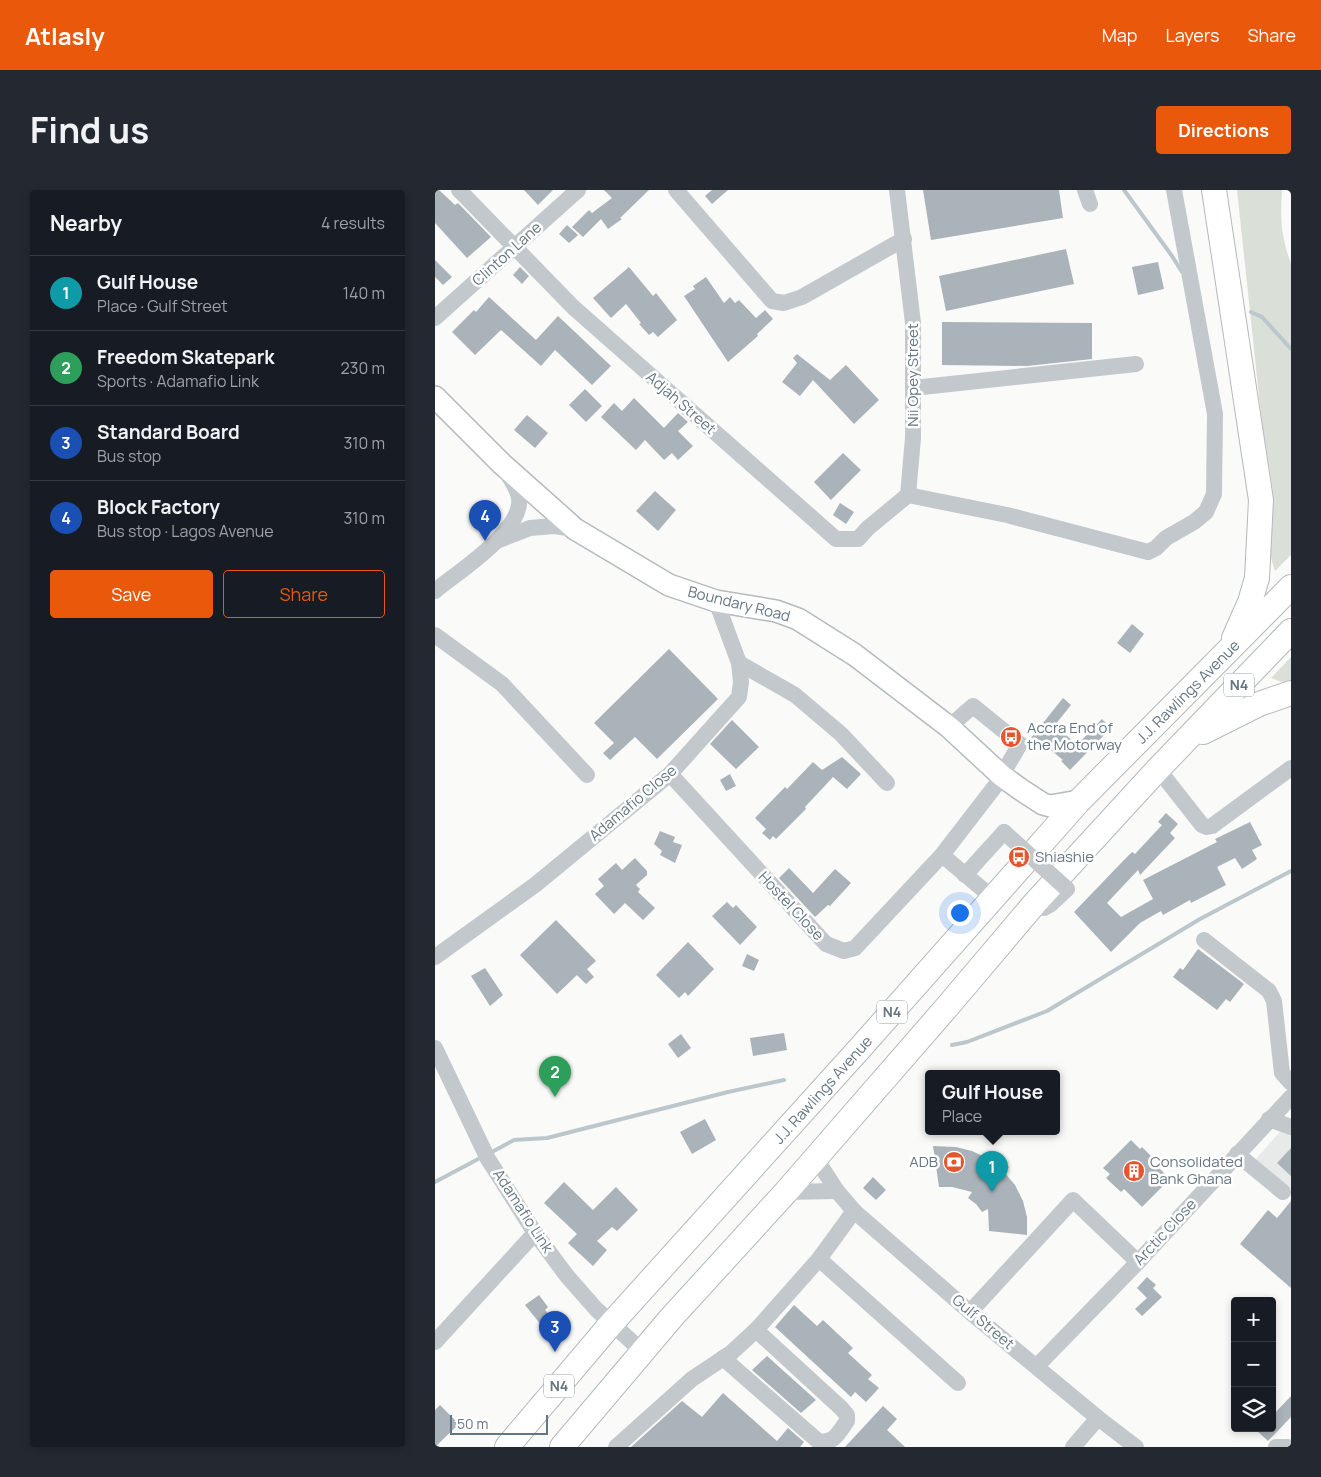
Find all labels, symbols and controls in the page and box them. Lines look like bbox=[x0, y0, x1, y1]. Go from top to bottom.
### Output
text: Atlasly bbox=[25, 19, 105, 52]
text: Map bbox=[1102, 23, 1137, 47]
text: Layers bbox=[1165, 23, 1219, 47]
text: Share bbox=[1247, 23, 1296, 47]
text: Find us bbox=[30, 106, 149, 154]
button: Directions bbox=[1156, 106, 1291, 154]
text: Nearby bbox=[50, 209, 122, 237]
text: 4 results bbox=[321, 212, 385, 234]
street label: Clinton Lane bbox=[467, 217, 546, 290]
text: Gulf House bbox=[97, 269, 198, 295]
text: 1 bbox=[62, 282, 70, 304]
text: 140 m bbox=[343, 282, 385, 304]
text: Place · Gulf Street bbox=[97, 295, 228, 317]
street label: Nii Opey Street bbox=[902, 323, 923, 427]
text: Freedom Skatepark bbox=[97, 344, 275, 370]
text: 2 bbox=[61, 357, 71, 379]
text: 230 m bbox=[341, 357, 385, 379]
street label: Adjah Street bbox=[642, 366, 721, 439]
text: Sports · Adamafio Link bbox=[97, 370, 259, 392]
text: Standard Board bbox=[97, 419, 240, 445]
text: 3 bbox=[61, 432, 71, 454]
text: 310 m bbox=[343, 432, 385, 454]
text: Bus stop bbox=[97, 445, 161, 467]
text: Block Factory bbox=[97, 494, 220, 520]
pin: 4 bbox=[469, 500, 501, 541]
text: 4 bbox=[61, 507, 71, 529]
text: 310 m bbox=[343, 507, 385, 529]
text: Bus stop · Lagos Avenue bbox=[97, 520, 274, 542]
button: Save bbox=[50, 570, 213, 618]
button: Share bbox=[223, 570, 385, 618]
street label: Boundary Road bbox=[686, 581, 793, 626]
street label: J.J. Rawlings Avenue bbox=[1131, 635, 1244, 748]
road number: N4 bbox=[1224, 674, 1254, 696]
place label: Accra End of the Motorway bbox=[1027, 717, 1122, 755]
bus stop icon: Accra End of the Motorway bbox=[999, 725, 1023, 749]
street label: Adamafio Close bbox=[584, 760, 681, 845]
bus stop icon: Shiashie bbox=[1007, 845, 1031, 869]
place label: Shiashie bbox=[1035, 846, 1094, 867]
street label: Hostel Close bbox=[754, 866, 829, 945]
your location bbox=[947, 900, 973, 926]
road number: N4 bbox=[877, 1000, 907, 1024]
street label: J.J. Rawlings Avenue bbox=[768, 1031, 877, 1148]
pin: 2 bbox=[539, 1056, 571, 1097]
popup bbox=[925, 1070, 1060, 1135]
text: Gulf House bbox=[942, 1079, 1043, 1105]
text: Place bbox=[942, 1105, 982, 1127]
bank icon: ADB bbox=[942, 1150, 966, 1174]
place label: ADB bbox=[909, 1151, 938, 1172]
pin: 1 bbox=[976, 1151, 1008, 1192]
place label: Consolidated Bank Ghana bbox=[1150, 1151, 1243, 1189]
building icon: Consolidated Bank Ghana bbox=[1122, 1159, 1146, 1183]
street label: Adamafio Link bbox=[488, 1165, 559, 1257]
street label: Arctic Close bbox=[1128, 1194, 1201, 1269]
street label: Gulf Street bbox=[948, 1289, 1019, 1354]
map controls bbox=[1231, 1297, 1276, 1432]
button: + bbox=[1231, 1297, 1276, 1342]
pin: 3 bbox=[539, 1311, 571, 1352]
button: − bbox=[1231, 1342, 1276, 1387]
road number: N4 bbox=[544, 1374, 574, 1398]
button: layers bbox=[1231, 1387, 1276, 1432]
scale bar bbox=[450, 1412, 547, 1435]
text: 50 m bbox=[457, 1414, 488, 1433]

